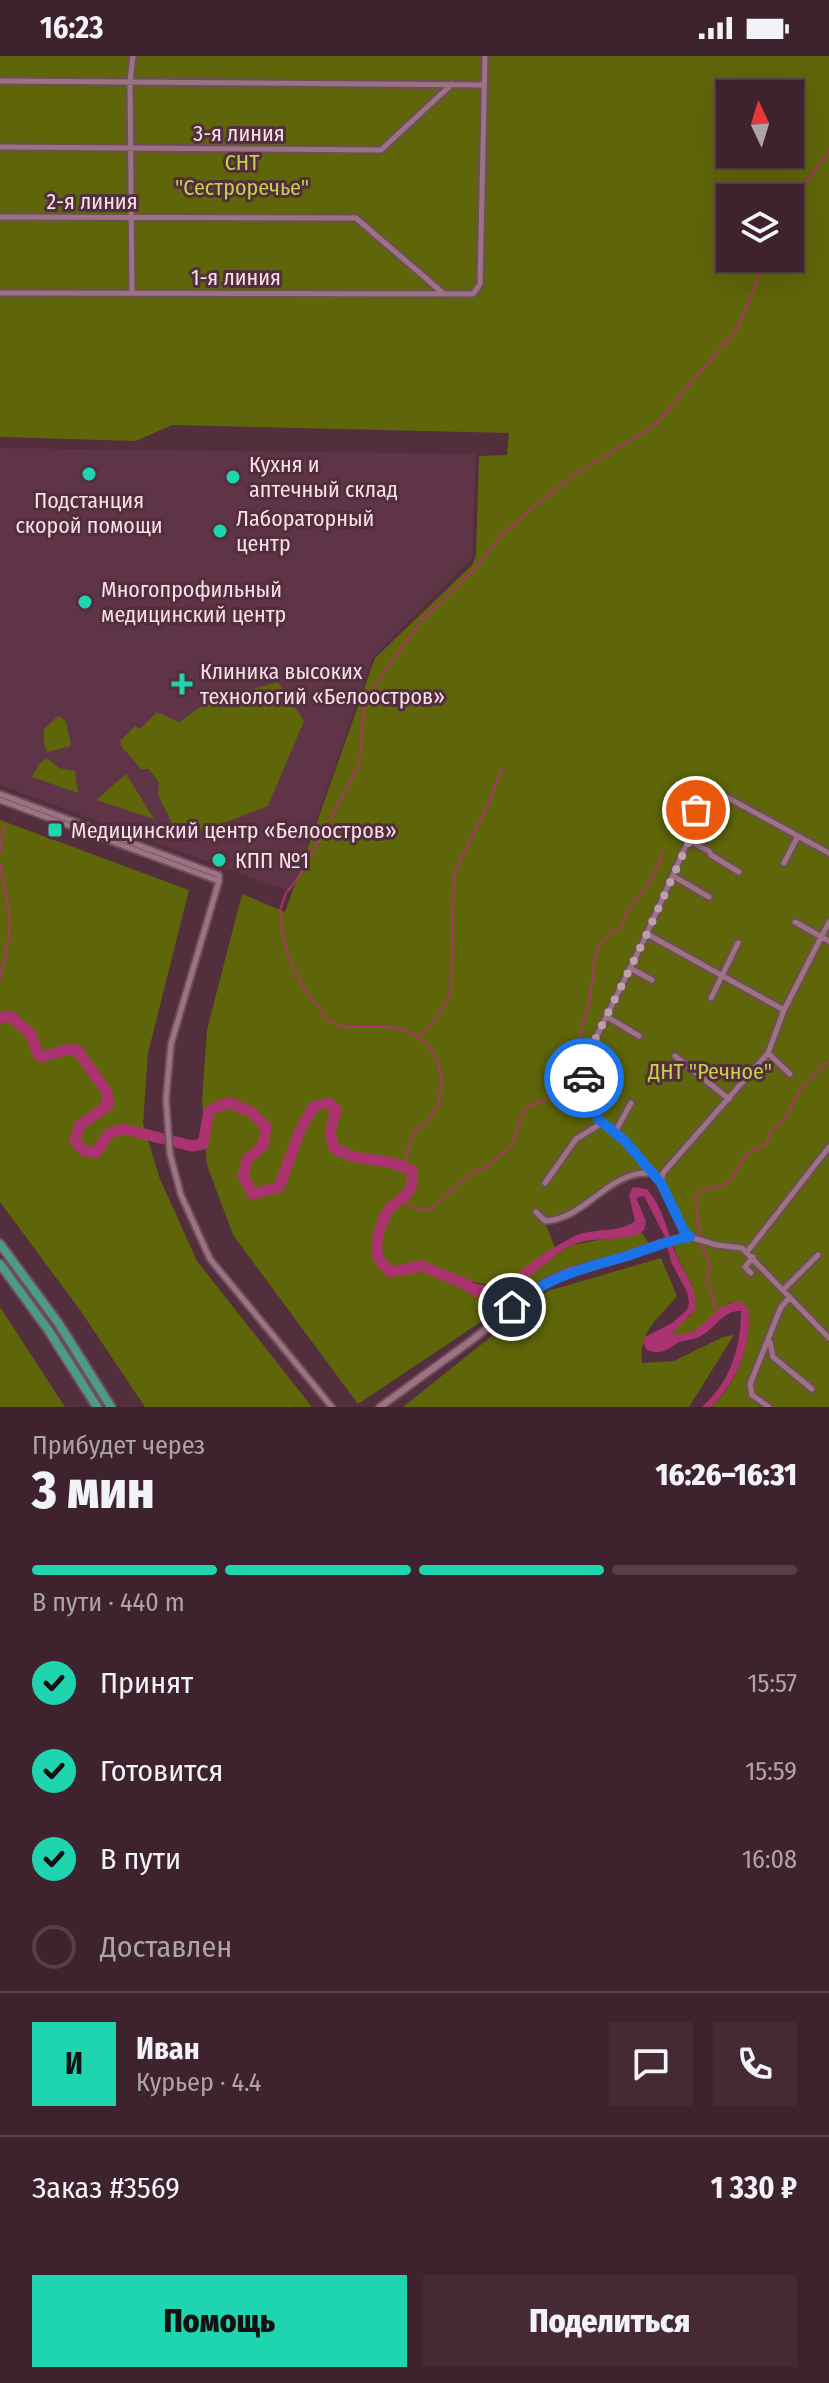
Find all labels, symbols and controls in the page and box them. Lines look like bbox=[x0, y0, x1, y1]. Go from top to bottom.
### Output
text: 16:23 bbox=[40, 10, 103, 46]
north arrow bbox=[716, 80, 804, 168]
map controls bbox=[716, 80, 804, 272]
street label: 3-я линия bbox=[193, 120, 285, 147]
park label: СНТ "Сестроречье" bbox=[175, 149, 309, 201]
button: layers bbox=[716, 184, 804, 272]
street label: 2-я линия bbox=[46, 188, 138, 215]
street label: 1-я линия bbox=[191, 264, 281, 291]
place label: Кухня и аптечный склад bbox=[249, 451, 398, 503]
marker: Подстанция скорой помощи bbox=[80, 465, 98, 483]
marker: Кухня и аптечный склад bbox=[224, 468, 242, 486]
place label: Подстанция скорой помощи bbox=[15, 487, 163, 539]
place label: Лабораторный центр bbox=[236, 505, 374, 557]
marker: Лабораторный центр bbox=[211, 522, 229, 540]
place label: Многопрофильный медицинский центр bbox=[101, 576, 286, 628]
marker: Многопрофильный медицинский центр bbox=[76, 593, 94, 611]
place label: Клиника высоких технологий «Белоостров» bbox=[200, 658, 445, 710]
marker: Клиника высоких технологий «Белоостров» bbox=[171, 673, 193, 695]
pin bbox=[662, 776, 730, 844]
icon: bag bbox=[674, 788, 718, 832]
place label: Медицинский центр «Белоостров» bbox=[71, 817, 397, 844]
marker: Медицинский центр «Белоостров» bbox=[46, 821, 64, 839]
place label: КПП №1 bbox=[235, 847, 309, 874]
marker: КПП №1 bbox=[210, 851, 228, 869]
courier bbox=[544, 1038, 624, 1118]
icon: car bbox=[562, 1056, 606, 1100]
park label: ДНТ "Речное" bbox=[647, 1058, 772, 1085]
pin bbox=[478, 1273, 546, 1341]
icon: home bbox=[490, 1285, 534, 1329]
text: Прибудет через bbox=[32, 1430, 205, 1461]
text: 16:26–16:31 bbox=[656, 1457, 797, 1493]
text: 3 мин bbox=[32, 1459, 155, 1522]
text: В пути · 440 m bbox=[32, 1587, 185, 1618]
icon: check bbox=[32, 1661, 76, 1705]
text: Принят bbox=[100, 1665, 193, 1701]
text: 15:57 bbox=[747, 1668, 797, 1699]
icon: check bbox=[32, 1749, 76, 1793]
text: Готовится bbox=[100, 1753, 223, 1789]
text: 15:59 bbox=[745, 1756, 797, 1787]
icon: check bbox=[32, 1837, 76, 1881]
text: В пути bbox=[100, 1841, 181, 1877]
text: 16:08 bbox=[742, 1844, 797, 1875]
text: Доставлен bbox=[100, 1929, 232, 1965]
button: chat bbox=[609, 2022, 693, 2106]
button: phone bbox=[713, 2022, 797, 2106]
text: Иван bbox=[136, 2031, 200, 2067]
text: И bbox=[65, 2046, 83, 2082]
text: Курьер · 4.4 bbox=[136, 2067, 261, 2098]
text: Заказ #3569 bbox=[32, 2170, 180, 2206]
text: 1 330 ₽ bbox=[711, 2170, 797, 2206]
button: Помощь bbox=[32, 2275, 407, 2367]
button: Поделиться bbox=[423, 2275, 797, 2367]

